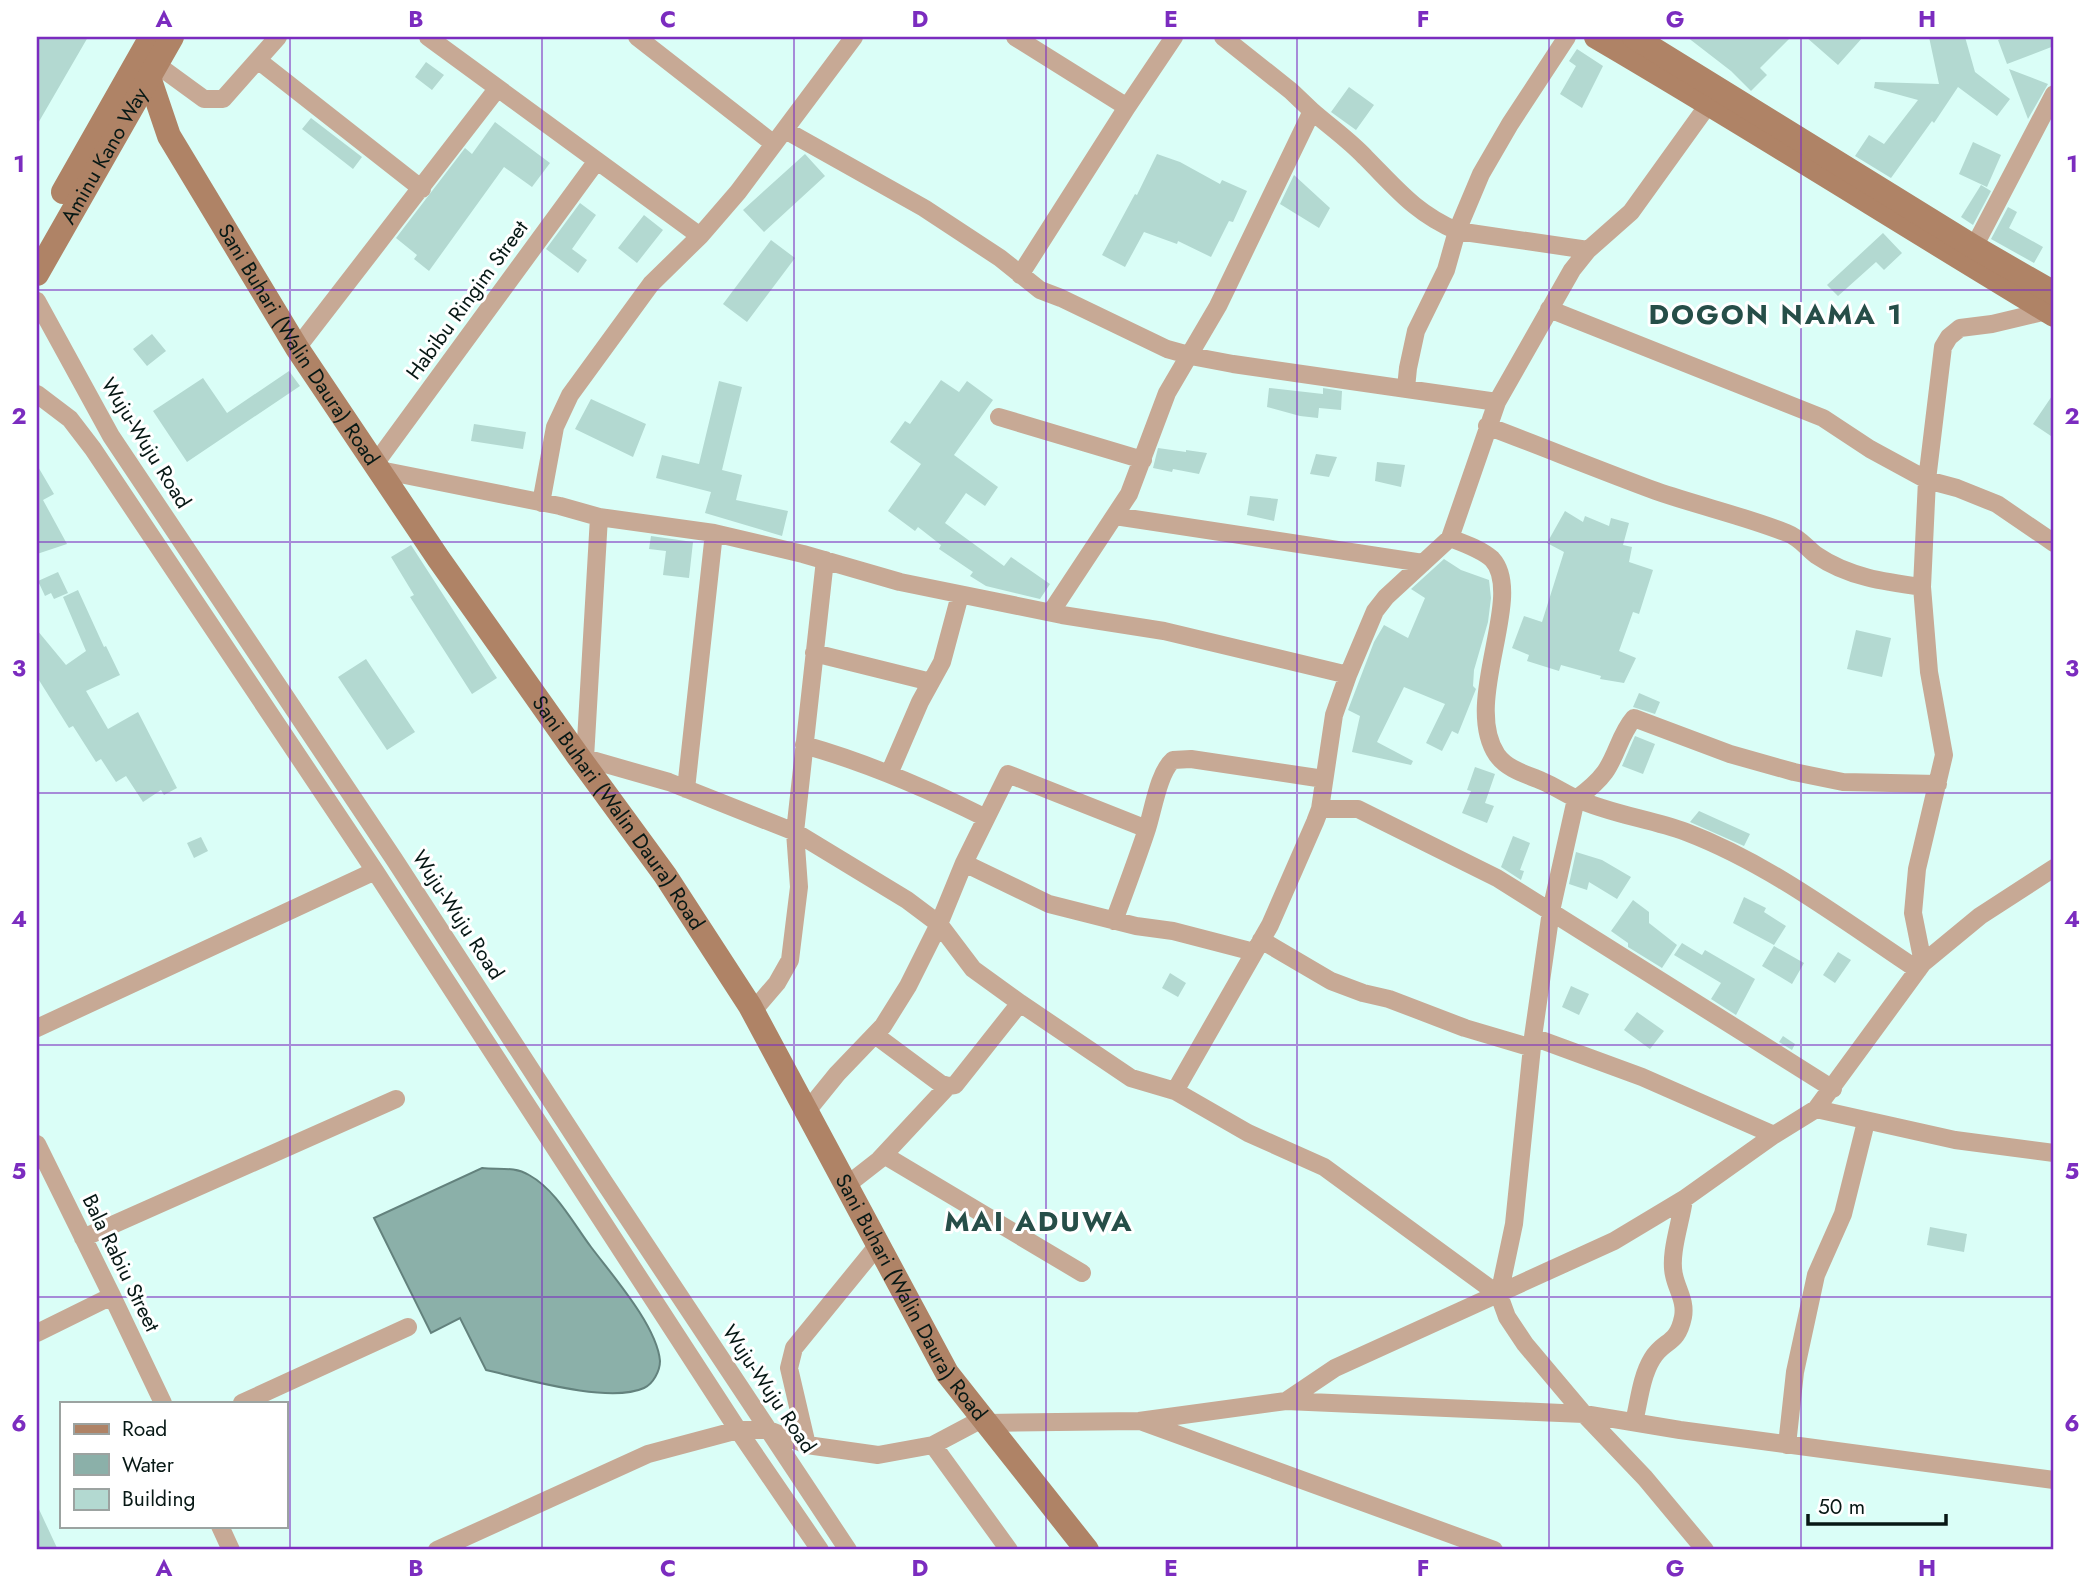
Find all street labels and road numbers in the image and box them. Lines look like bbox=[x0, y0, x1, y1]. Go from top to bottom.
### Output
street label: Aminu Kano Way bbox=[53, 81, 156, 230]
street label: Habibu Ringim Street bbox=[399, 214, 535, 386]
street label: Sani Buhari (Walin Daura) Road bbox=[210, 218, 387, 471]
street label: Wuju-Wuju Road bbox=[94, 372, 198, 514]
street label: Sani Buhari (Walin Daura) Road bbox=[525, 689, 712, 936]
street label: Wuju-Wuju Road bbox=[405, 844, 511, 986]
street label: Sani Buhari (Walin Daura) Road bbox=[828, 1168, 994, 1427]
street label: Bala Rabiu Street bbox=[75, 1189, 167, 1337]
street label: Wuju-Wuju Road bbox=[715, 1319, 823, 1459]

